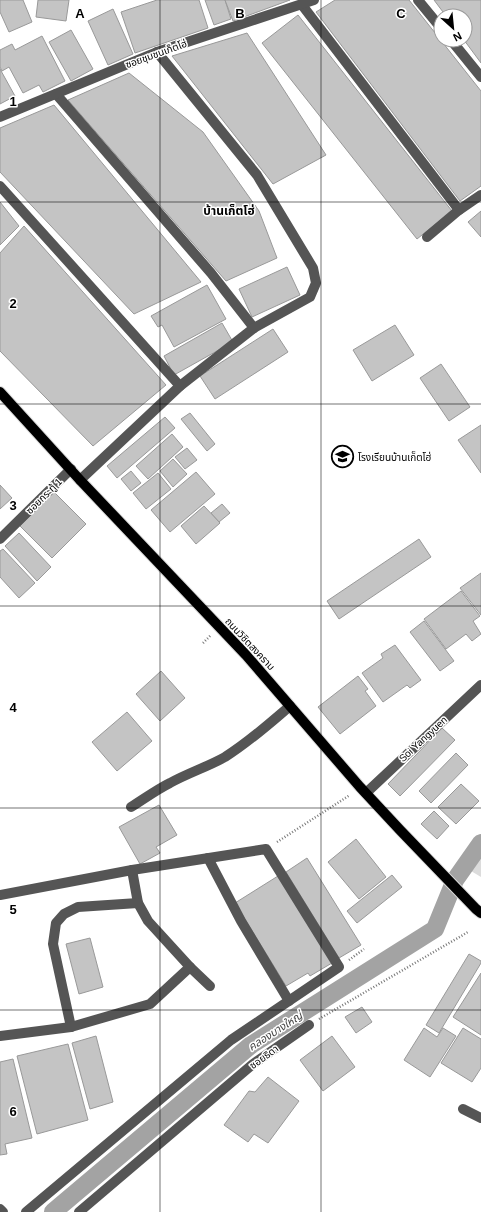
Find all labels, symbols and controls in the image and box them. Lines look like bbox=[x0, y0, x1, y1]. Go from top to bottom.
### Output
text: A bbox=[75, 6, 85, 21]
text: B bbox=[235, 6, 245, 21]
text: C bbox=[396, 6, 406, 21]
north arrow bbox=[433, 8, 473, 48]
text: N bbox=[451, 30, 464, 44]
street label: ซอยชุมชนเก็ตโฮ่ bbox=[124, 37, 189, 71]
text: 1 bbox=[9, 94, 17, 109]
district label: บ้านเก็ตโฮ่ bbox=[203, 204, 255, 218]
text: 2 bbox=[9, 296, 17, 311]
school or university icon: โรงเรียนบ้านเก็ตโฮ่ bbox=[329, 444, 355, 470]
place label: โรงเรียนบ้านเก็ตโฮ่ bbox=[358, 451, 432, 463]
street label: ซอยกระทู้ 1 bbox=[24, 476, 65, 517]
text: 3 bbox=[9, 498, 17, 513]
street label: ถนนวิชิตสงคราม bbox=[223, 616, 277, 672]
text: 4 bbox=[9, 700, 17, 715]
street label: Soi Yangyuen bbox=[397, 714, 449, 764]
text: 5 bbox=[9, 902, 17, 917]
water label: คลองบางใหญ่ bbox=[246, 1008, 306, 1053]
street label: ซอยธิดา bbox=[247, 1043, 281, 1071]
text: 6 bbox=[9, 1104, 17, 1119]

